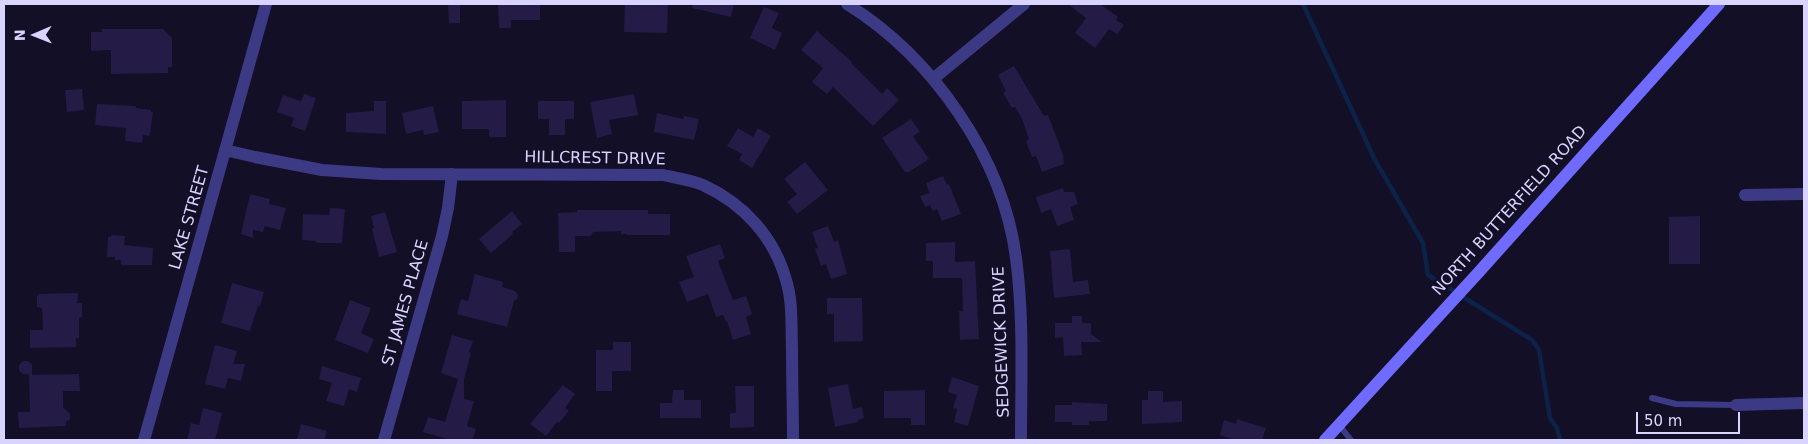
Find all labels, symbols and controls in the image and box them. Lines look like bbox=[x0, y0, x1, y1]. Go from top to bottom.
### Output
north arrow bbox=[10, 10, 60, 60]
text: N bbox=[12, 29, 28, 41]
street label: NORTH BUTTERFIELD ROAD bbox=[1429, 122, 1591, 300]
street label: HILLCREST DRIVE bbox=[524, 148, 666, 170]
street label: LAKE STREET bbox=[166, 164, 214, 272]
street label: ST JAMES PLACE bbox=[379, 238, 433, 368]
street label: SEDGEWICK DRIVE bbox=[990, 266, 1014, 418]
scale bar bbox=[1638, 402, 1742, 434]
text: 50 m bbox=[1644, 412, 1682, 430]

